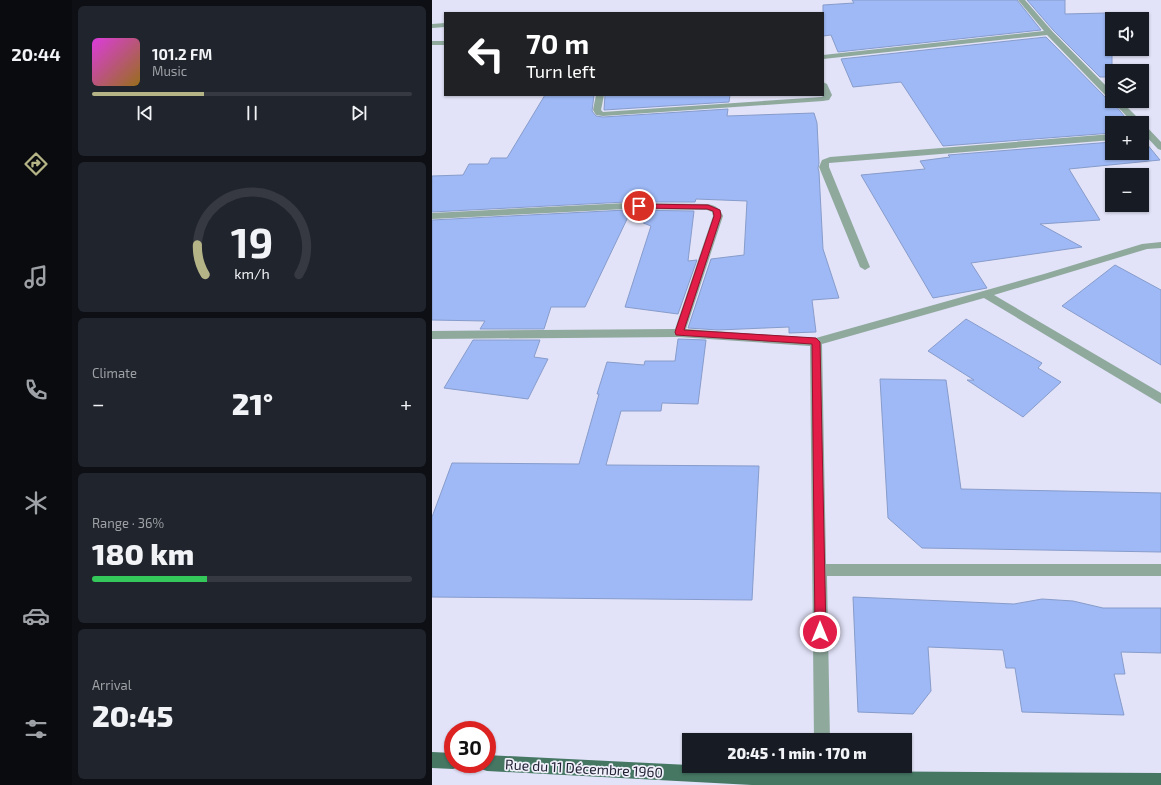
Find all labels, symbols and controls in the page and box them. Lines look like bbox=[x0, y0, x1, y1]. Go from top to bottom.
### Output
map controls bbox=[1105, 12, 1149, 212]
button: sound bbox=[1105, 12, 1149, 56]
text: 70 m bbox=[526, 26, 589, 60]
icon: left bbox=[460, 28, 512, 80]
text: 20:44 bbox=[11, 43, 61, 65]
text: 101.2 FM bbox=[152, 45, 212, 63]
text: Turn left bbox=[526, 60, 596, 82]
text: Music bbox=[152, 63, 187, 79]
button: layers bbox=[1105, 64, 1149, 108]
icon: previous bbox=[134, 102, 156, 124]
icon: pause bbox=[241, 102, 263, 124]
icon: next bbox=[348, 102, 370, 124]
button: + bbox=[1105, 116, 1149, 160]
icon: directions bbox=[22, 150, 50, 178]
button: − bbox=[1105, 168, 1149, 212]
pin bbox=[622, 189, 656, 223]
icon: arrive bbox=[628, 195, 650, 217]
text: 19 bbox=[231, 215, 273, 265]
icon: music bbox=[22, 263, 50, 291]
text: km/h bbox=[234, 264, 270, 281]
text: Climate bbox=[92, 365, 137, 381]
icon: phone bbox=[22, 376, 50, 404]
text: 21° bbox=[232, 385, 273, 421]
text: − bbox=[92, 390, 105, 416]
text: + bbox=[400, 390, 412, 416]
icon: climate bbox=[22, 489, 50, 517]
text: Range · 36% bbox=[92, 515, 164, 531]
text: 180 km bbox=[92, 535, 194, 571]
icon: car bbox=[22, 602, 50, 630]
position arrow bbox=[799, 611, 841, 653]
text: Arrival bbox=[92, 677, 132, 693]
text: 20:45 bbox=[92, 697, 173, 733]
icon: filters bbox=[22, 715, 50, 743]
speed limit sign: 30 bbox=[444, 721, 496, 773]
text: 20:45 · 1 min · 170 m bbox=[728, 744, 866, 762]
street label: Rue du 11 Décembre 1960 bbox=[505, 755, 663, 781]

